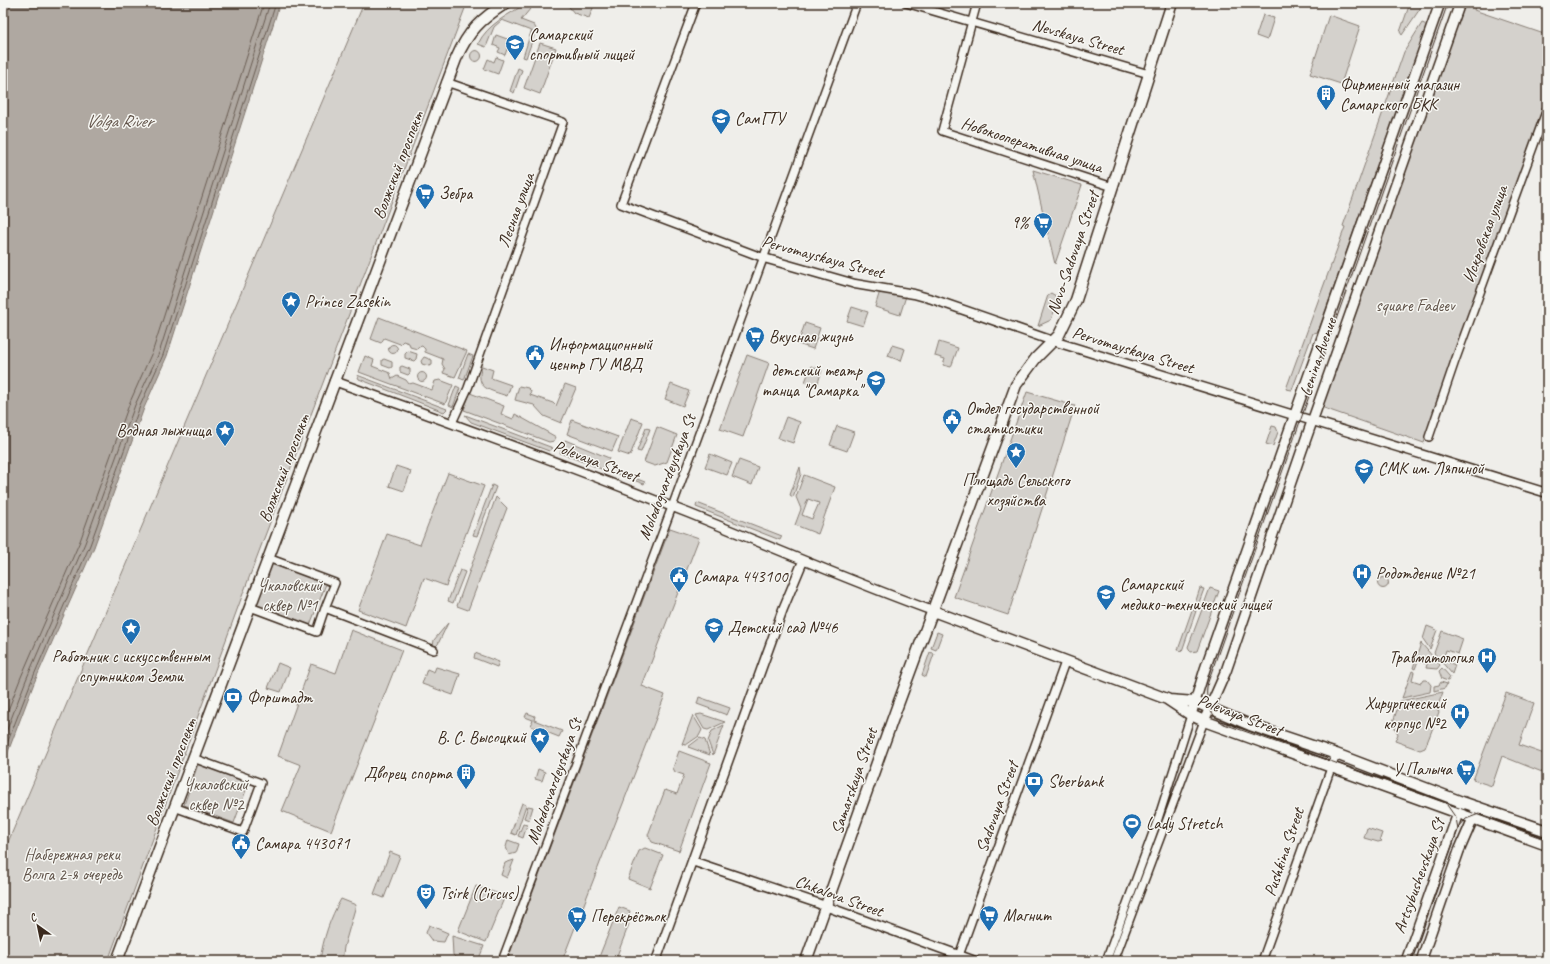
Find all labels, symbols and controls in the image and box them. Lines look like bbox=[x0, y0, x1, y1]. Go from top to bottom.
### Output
street label: Nevskaya Street bbox=[1030, 14, 1128, 61]
place label: Самарский спортивный лицей bbox=[529, 24, 635, 65]
school or university icon: Самарский спортивный лицей bbox=[504, 33, 526, 61]
place label: Фирменный магазин Самарского БКК bbox=[1340, 74, 1460, 115]
building icon: Фирменный магазин Самарского БКК bbox=[1315, 83, 1337, 111]
school or university icon: СамГТУ bbox=[710, 107, 732, 135]
street label: Волжский проспект bbox=[368, 108, 428, 222]
place label: СамГТУ bbox=[735, 108, 788, 129]
water label: Volga River bbox=[86, 110, 156, 132]
street label: Новокооперативная улица bbox=[959, 112, 1107, 178]
street label: Лесная улица bbox=[493, 168, 540, 250]
street label: Искровская улица bbox=[1458, 181, 1513, 286]
supermarket icon: Зебра bbox=[414, 182, 436, 210]
place label: Зебра bbox=[439, 183, 473, 204]
street label: Novo-Sadovaya Street bbox=[1042, 187, 1105, 317]
supermarket icon: 9% bbox=[1032, 211, 1054, 239]
place label: 9% bbox=[1011, 212, 1031, 233]
street label: Pervomayskaya Street bbox=[760, 231, 889, 284]
place icon: Prince Zasekin bbox=[280, 290, 302, 318]
place label: Prince Zasekin bbox=[305, 291, 391, 312]
park label: square Fadeev bbox=[1375, 295, 1456, 316]
street label: Lenina Avenue bbox=[1295, 314, 1342, 399]
street label: Pervomayskaya Street bbox=[1070, 322, 1198, 379]
supermarket icon: Вкусная жизнь bbox=[744, 325, 766, 353]
place label: Вкусная жизнь bbox=[769, 326, 854, 348]
place label: Информационный центр ГУ МВД bbox=[549, 334, 653, 375]
public building icon: Информационный центр ГУ МВД bbox=[524, 343, 546, 371]
place label: детский театр танца "Самарка" bbox=[762, 360, 866, 401]
school or university icon: детский театр танца "Самарка" bbox=[865, 369, 887, 397]
place label: Отдел государственной статистики bbox=[966, 398, 1100, 439]
public building icon: Отдел государственной статистики bbox=[941, 407, 963, 435]
street label: Molodogvardeyskaya St bbox=[633, 409, 701, 543]
street label: Волжский проспект bbox=[254, 411, 314, 525]
place icon: Водная лыжница bbox=[214, 419, 236, 447]
place label: Водная лыжница bbox=[116, 420, 212, 441]
street label: Polevaya Street bbox=[551, 435, 643, 488]
place icon: Площадь Сельского хозяйства bbox=[1005, 441, 1027, 469]
school or university icon: СМК им. Ляпиной bbox=[1353, 457, 1375, 485]
place label: СМК им. Ляпиной bbox=[1378, 458, 1485, 479]
place label: Площадь Сельского хозяйства bbox=[963, 470, 1071, 512]
hospital icon: Родотдение №21 bbox=[1351, 562, 1373, 590]
place label: Родотдение №21 bbox=[1376, 563, 1476, 584]
public building icon: Самара 443100 bbox=[668, 565, 690, 593]
place label: Самара 443100 bbox=[693, 566, 789, 587]
place label: Самарский медико-технический лицей bbox=[1120, 574, 1273, 615]
park label: Чкаловский сквер №1 bbox=[258, 575, 323, 616]
school or university icon: Самарский медико-технический лицей bbox=[1095, 583, 1117, 611]
school or university icon: Детский сад №46 bbox=[703, 616, 725, 644]
place icon: Работник с искусственным спутником Земли bbox=[120, 617, 142, 645]
place label: Детский сад №46 bbox=[728, 617, 839, 638]
place label: Работник с искусственным спутником Земли bbox=[52, 646, 211, 687]
hospital icon: Травматология bbox=[1476, 646, 1498, 674]
place label: Травматология bbox=[1389, 647, 1474, 668]
bank icon: Форштадт bbox=[222, 686, 244, 714]
place label: Форштадт bbox=[247, 687, 314, 708]
street label: Polevaya Street bbox=[1195, 689, 1287, 742]
place label: Хирургический корпус №2 bbox=[1365, 693, 1447, 734]
hospital icon: Хирургический корпус №2 bbox=[1449, 702, 1471, 730]
street label: Molodogvardeyskaya St bbox=[521, 713, 587, 847]
street label: Волжский проспект bbox=[141, 715, 201, 829]
street label: Samarskaya Street bbox=[826, 723, 883, 837]
place icon: В. С. Высоцкий bbox=[529, 726, 551, 754]
place label: В. С. Высоцкий bbox=[437, 727, 527, 748]
street label: Sadovaya Street bbox=[971, 756, 1024, 855]
supermarket icon: У Палыча bbox=[1455, 758, 1477, 786]
place label: У Палыча bbox=[1393, 759, 1454, 780]
building icon: Дворец спорта bbox=[455, 762, 477, 790]
place label: Дворец спорта bbox=[364, 763, 454, 784]
bank icon: Sberbank bbox=[1023, 770, 1045, 798]
place label: Sberbank bbox=[1048, 771, 1105, 792]
park label: Чкаловский сквер №2 bbox=[184, 774, 249, 815]
street label: Pushkina Street bbox=[1259, 803, 1310, 899]
sports icon: Lady Stretch bbox=[1121, 812, 1143, 840]
place label: Lady Stretch bbox=[1146, 813, 1224, 834]
street label: Artsybushevskaya St bbox=[1389, 814, 1450, 936]
public building icon: Самара 443071 bbox=[230, 832, 252, 860]
place label: Самара 443071 bbox=[255, 833, 351, 854]
park label: Набережная реки Волга 2-я очередь bbox=[22, 844, 123, 885]
street label: Chkalova Street bbox=[792, 870, 888, 922]
theatre icon: Tsirk (Circus) bbox=[415, 882, 437, 910]
place label: Tsirk (Circus) bbox=[440, 883, 520, 904]
supermarket icon: Магнит bbox=[978, 904, 1000, 932]
supermarket icon: Перекрёсток bbox=[566, 905, 588, 933]
place label: Магнит bbox=[1003, 905, 1052, 926]
north arrow bbox=[18, 906, 58, 946]
place label: Перекрёсток bbox=[591, 906, 667, 927]
text: С bbox=[26, 909, 40, 925]

